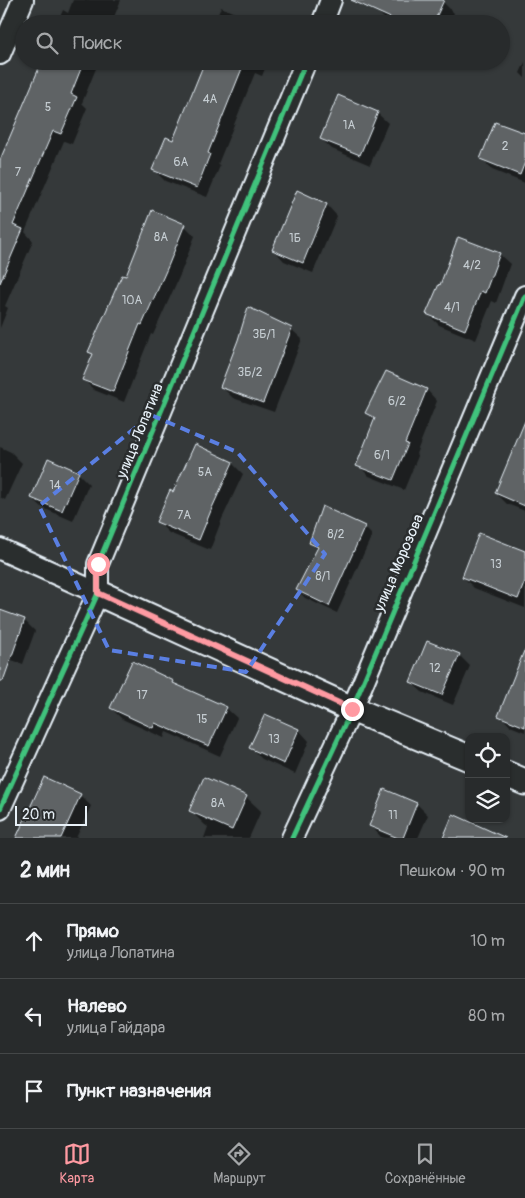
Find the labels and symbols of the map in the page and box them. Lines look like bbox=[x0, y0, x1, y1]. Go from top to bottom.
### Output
house number: 4А bbox=[203, 92, 218, 107]
house number: 5 bbox=[45, 100, 51, 115]
house number: 1А bbox=[343, 118, 355, 133]
house number: 2 bbox=[502, 139, 509, 154]
house number: 6А bbox=[174, 155, 189, 170]
house number: 7 bbox=[15, 165, 22, 180]
house number: 8А bbox=[154, 230, 168, 245]
house number: 1Б bbox=[289, 231, 301, 246]
house number: 4/2 bbox=[463, 258, 481, 273]
house number: 10А bbox=[122, 293, 143, 308]
house number: 4/1 bbox=[444, 300, 460, 315]
house number: 3Б/1 bbox=[253, 327, 275, 342]
house number: 3Б/2 bbox=[238, 365, 263, 380]
street label: улица Лопатина bbox=[112, 381, 168, 482]
house number: 6/2 bbox=[388, 394, 406, 409]
house number: 6/1 bbox=[374, 448, 390, 463]
house number: 5А bbox=[198, 465, 212, 480]
house number: 14 bbox=[49, 478, 61, 493]
house number: 7А bbox=[177, 508, 191, 523]
street label: улица Морозова bbox=[369, 511, 428, 616]
house number: 8/2 bbox=[327, 527, 345, 542]
route start bbox=[87, 553, 110, 576]
house number: 13 bbox=[490, 557, 502, 572]
house number: 8/1 bbox=[315, 569, 331, 584]
house number: 12 bbox=[429, 661, 441, 676]
house number: 17 bbox=[136, 688, 148, 703]
route end bbox=[341, 698, 364, 721]
house number: 15 bbox=[196, 712, 208, 727]
house number: 13 bbox=[268, 732, 280, 747]
house number: 8А bbox=[211, 796, 225, 811]
scale bar bbox=[15, 803, 88, 826]
house number: 11 bbox=[388, 808, 398, 823]

